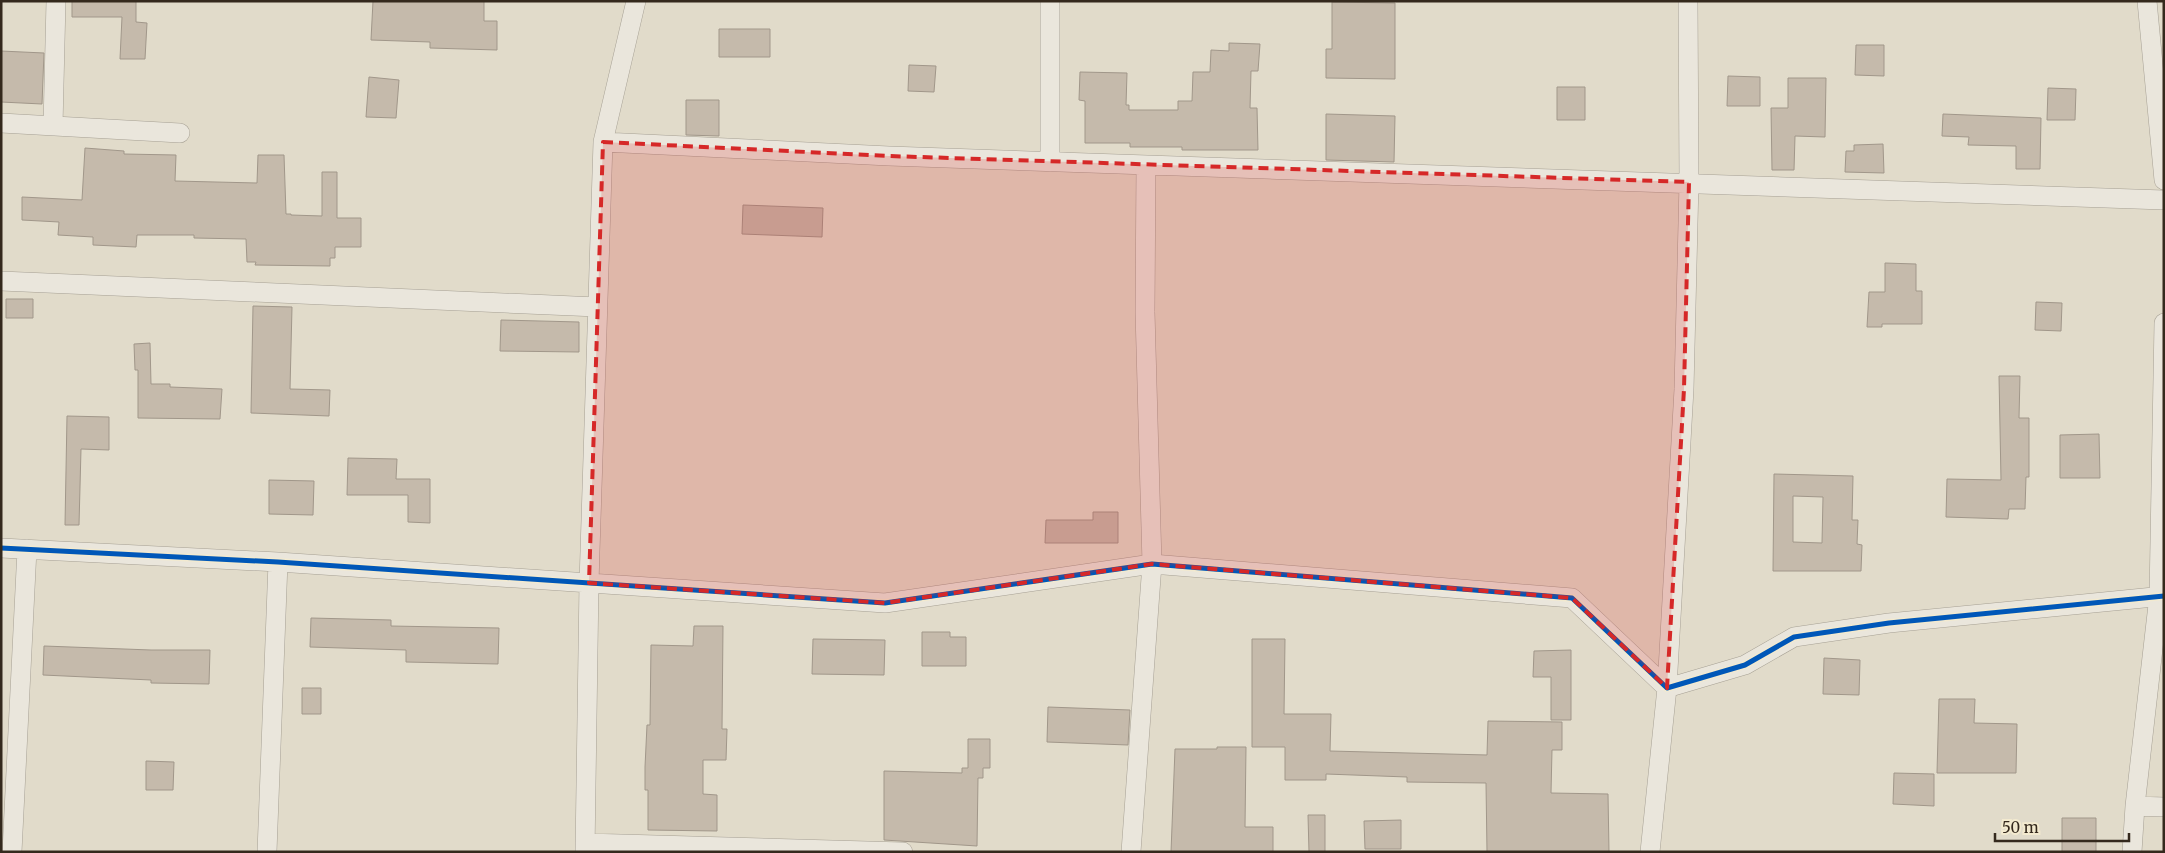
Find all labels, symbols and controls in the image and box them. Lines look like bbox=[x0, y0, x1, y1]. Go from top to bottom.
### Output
scale bar bbox=[1995, 810, 2129, 842]
text: 50 m bbox=[2002, 818, 2039, 837]

